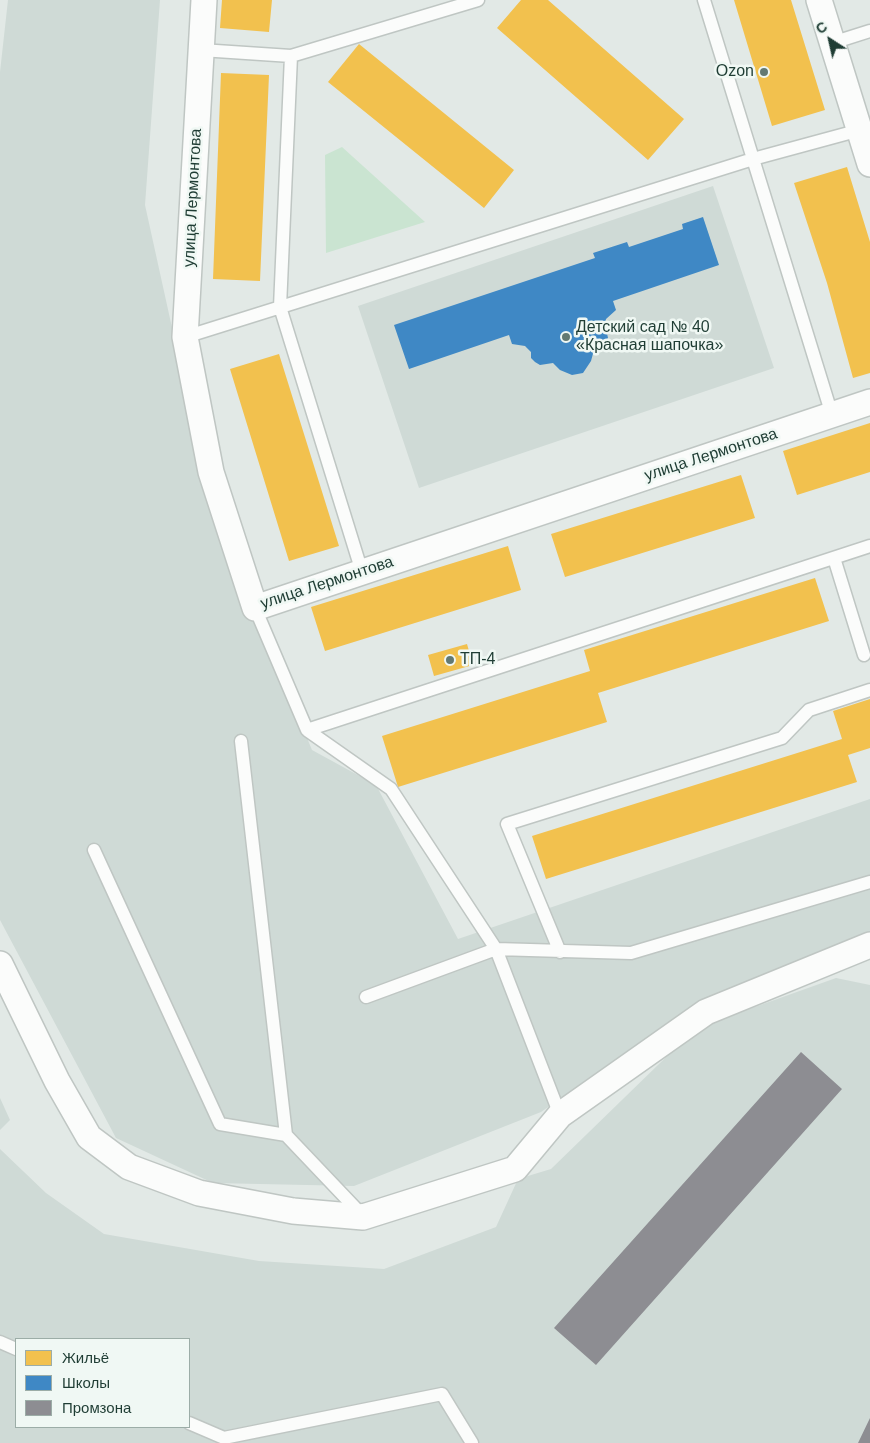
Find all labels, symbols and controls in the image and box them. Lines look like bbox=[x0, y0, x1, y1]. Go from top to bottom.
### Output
north arrow bbox=[805, 15, 855, 65]
text: С bbox=[813, 18, 830, 37]
place label: Ozon bbox=[716, 62, 754, 82]
marker: Ozon bbox=[758, 66, 770, 78]
street label: улица Лермонтова bbox=[180, 128, 206, 268]
place label: Детский сад № 40 «Красная шапочка» bbox=[576, 318, 723, 356]
marker: Детский сад № 40 «Красная шапочка» bbox=[560, 331, 572, 343]
street label: улица Лермонтова bbox=[642, 424, 780, 486]
street label: улица Лермонтова bbox=[258, 552, 396, 614]
place label: ТП-4 bbox=[460, 650, 496, 670]
marker: ТП-4 bbox=[444, 654, 456, 666]
legend bbox=[15, 1338, 190, 1428]
text: Жильё bbox=[62, 1349, 109, 1366]
text: Школы bbox=[62, 1374, 110, 1391]
text: Промзона bbox=[62, 1399, 131, 1416]

